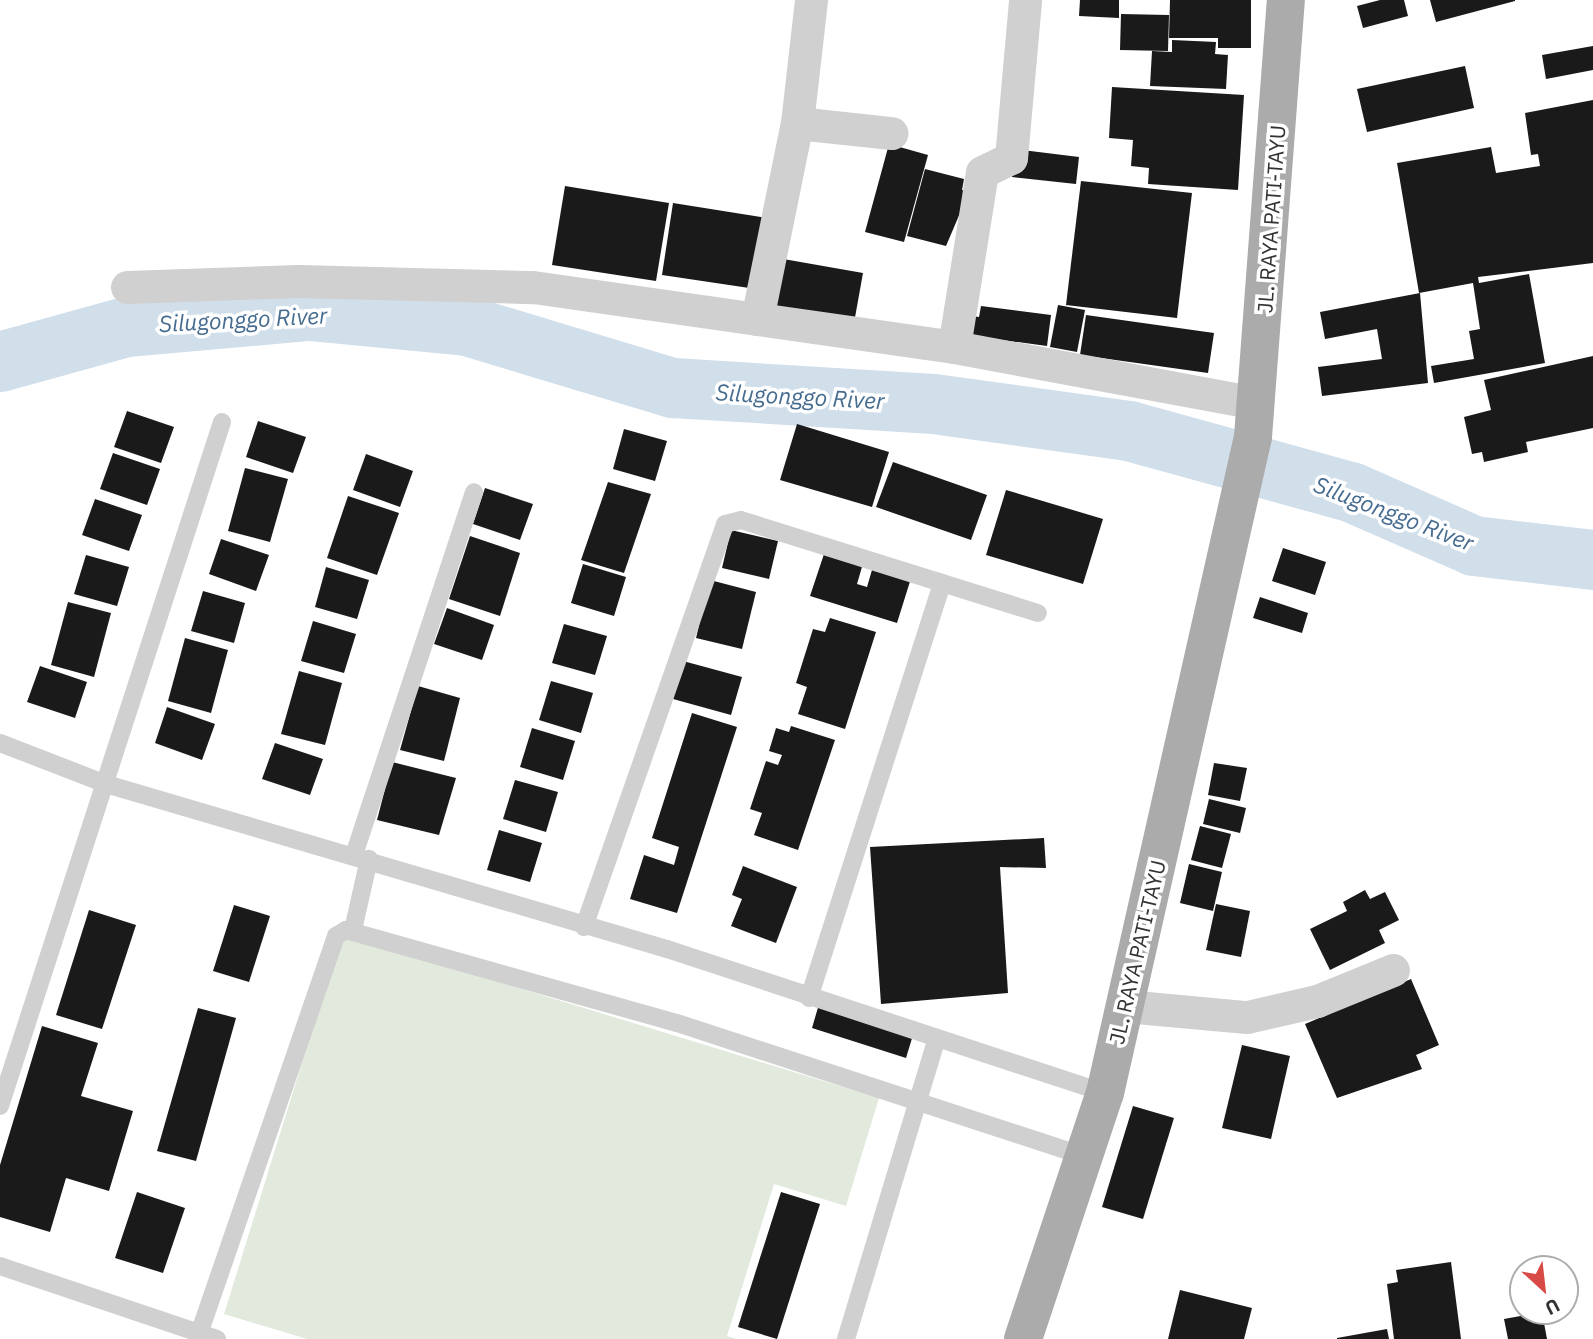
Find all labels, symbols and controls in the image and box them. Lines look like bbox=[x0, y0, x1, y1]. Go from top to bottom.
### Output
street label: JL. RAYA PATI-TAYU bbox=[1252, 124, 1290, 314]
water label: Silugonggo River bbox=[158, 301, 328, 337]
water label: Silugonggo River bbox=[715, 378, 885, 414]
water label: Silugonggo River bbox=[1310, 470, 1478, 556]
street label: JL. RAYA PATI-TAYU bbox=[1104, 857, 1170, 1047]
north arrow bbox=[1509, 1255, 1579, 1325]
text: U bbox=[1541, 1293, 1564, 1321]

